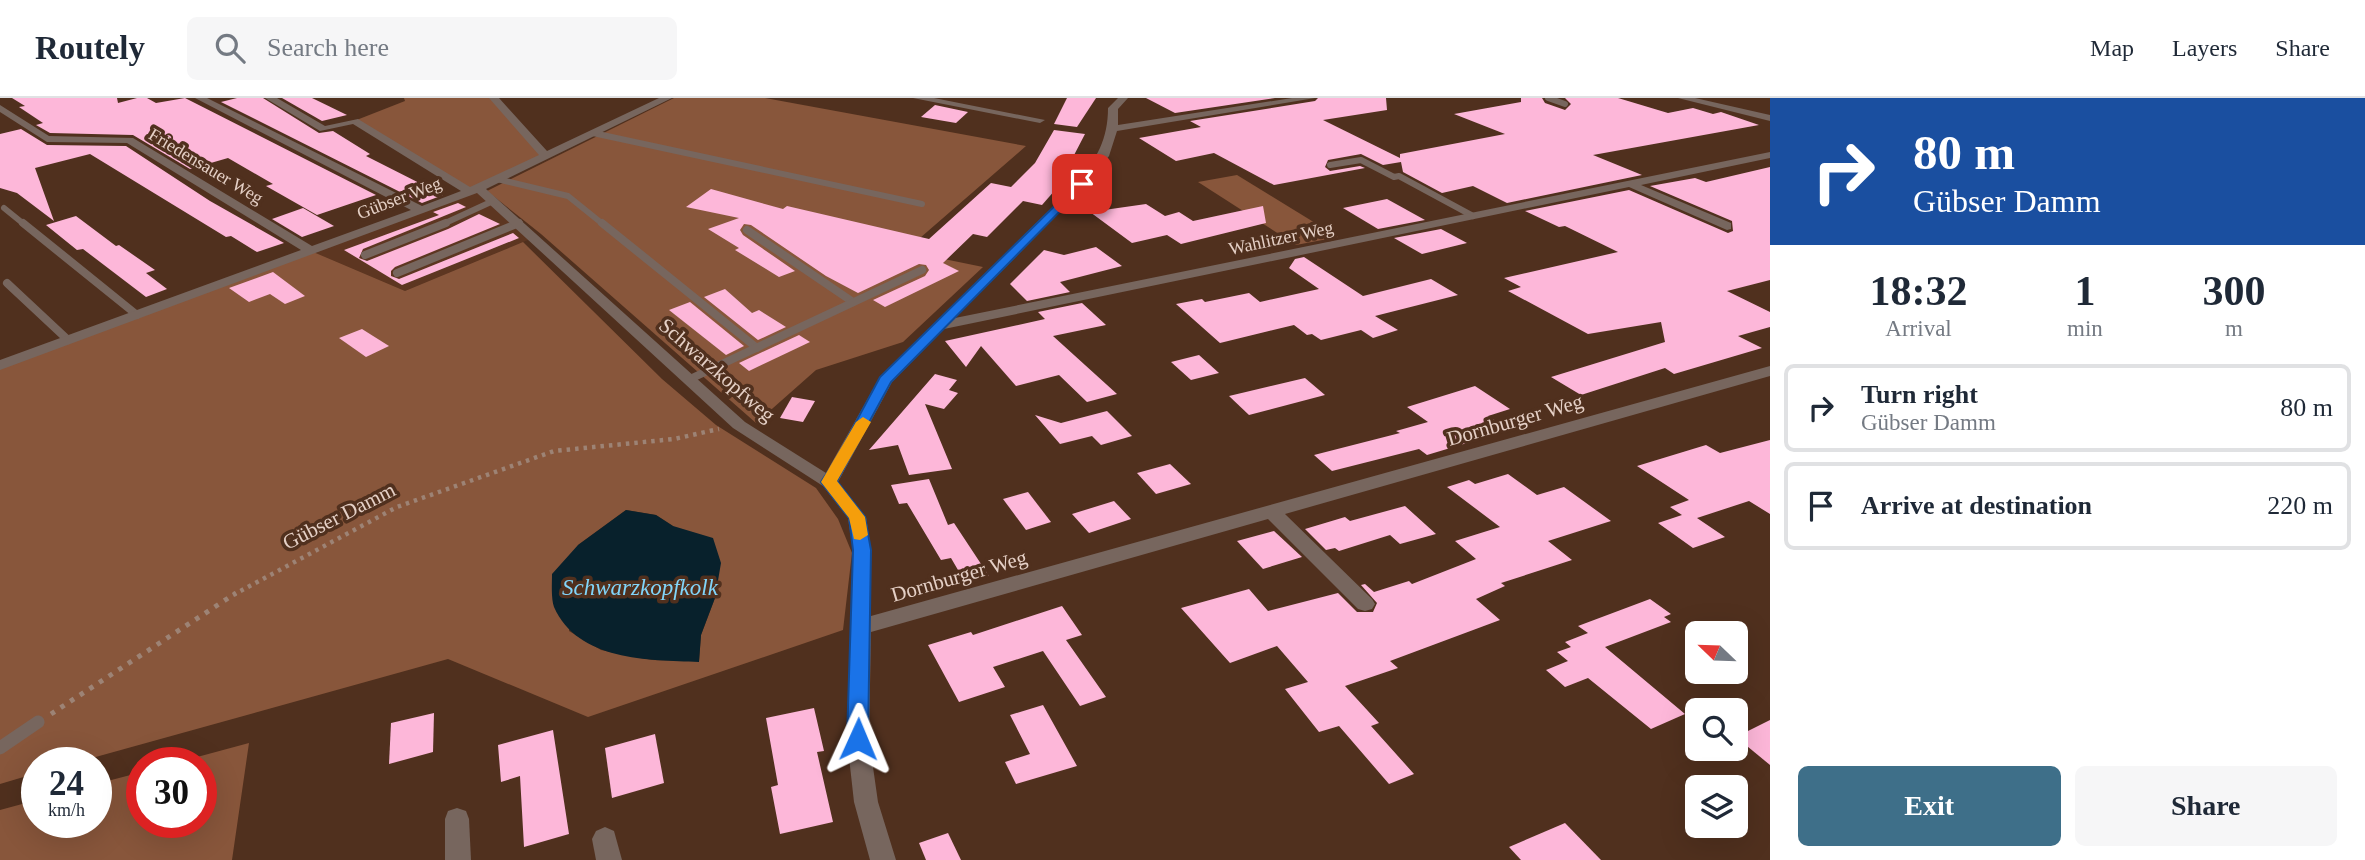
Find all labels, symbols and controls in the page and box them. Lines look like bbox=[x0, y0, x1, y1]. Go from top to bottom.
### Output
search box bbox=[187, 17, 677, 80]
icon: search bbox=[211, 29, 249, 67]
text: Routely bbox=[35, 30, 145, 66]
text: Search here bbox=[267, 33, 389, 62]
text: Map bbox=[2090, 35, 2134, 61]
text: Layers bbox=[2172, 35, 2237, 61]
text: Share bbox=[2275, 35, 2330, 61]
street label: Friedensauer Weg bbox=[145, 124, 267, 208]
text: 80 m bbox=[1913, 125, 2015, 180]
icon: right bbox=[1798, 126, 1889, 217]
pin bbox=[1052, 154, 1112, 214]
icon: arrive bbox=[1063, 165, 1101, 203]
street label: Gübser Weg bbox=[354, 173, 444, 223]
text: Gübser Damm bbox=[1913, 183, 2101, 219]
street label: Wahlitzer Weg bbox=[1227, 217, 1335, 259]
text: 18:32 bbox=[1870, 268, 1968, 314]
text: 1 bbox=[2074, 268, 2095, 314]
text: 300 bbox=[2202, 268, 2265, 314]
street label: Schwarzkopfweg bbox=[654, 313, 780, 427]
text: Arrival bbox=[1885, 316, 1952, 341]
text: min bbox=[2067, 316, 2103, 341]
text: m bbox=[2225, 316, 2243, 341]
text: Turn right bbox=[1861, 380, 1978, 409]
street label: Dornburger Weg bbox=[1444, 389, 1586, 451]
icon: right bbox=[1802, 389, 1840, 427]
text: 80 m bbox=[2280, 393, 2333, 422]
text: Gübser Damm bbox=[1861, 410, 1996, 435]
street label: Gübser Damm bbox=[279, 477, 399, 555]
icon: arrive bbox=[1802, 487, 1840, 525]
text: Arrive at destination bbox=[1861, 491, 2092, 520]
text: 220 m bbox=[2267, 491, 2333, 520]
street label: Dornburger Weg bbox=[888, 545, 1030, 607]
water label: Schwarzkopfkolk bbox=[562, 575, 719, 600]
north arrow bbox=[1685, 621, 1748, 684]
map controls bbox=[1685, 621, 1748, 838]
button: search bbox=[1685, 698, 1748, 761]
position arrow bbox=[821, 702, 895, 776]
speed limit sign: 30 bbox=[126, 747, 217, 838]
text: 24 bbox=[49, 764, 84, 803]
button: Exit bbox=[1798, 766, 2061, 846]
button: Share bbox=[2075, 766, 2337, 846]
button: layers bbox=[1685, 775, 1748, 838]
text: km/h bbox=[48, 800, 85, 820]

